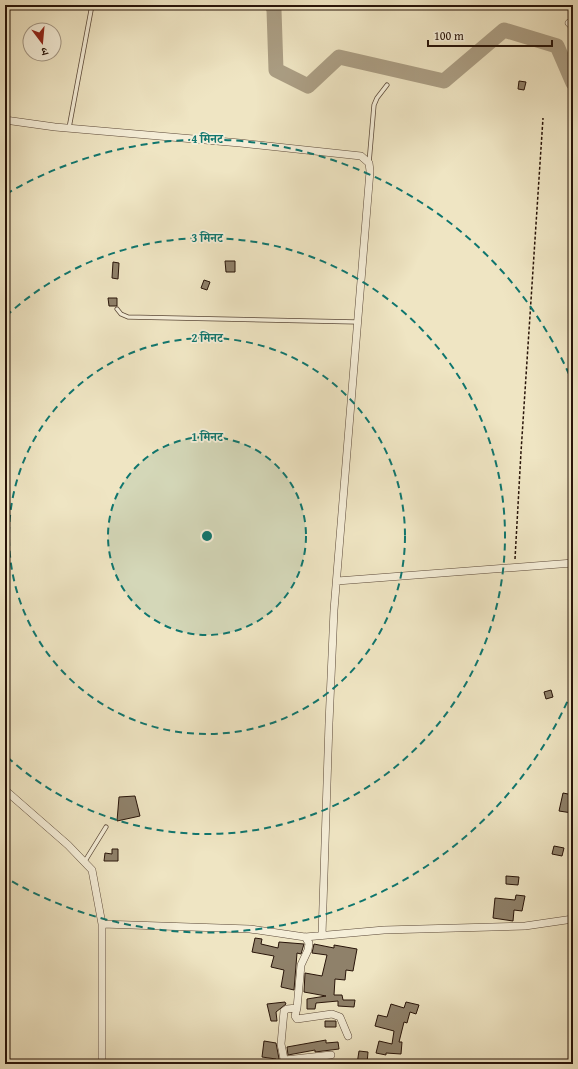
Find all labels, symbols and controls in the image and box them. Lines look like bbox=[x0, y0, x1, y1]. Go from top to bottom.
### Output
north arrow bbox=[22, 22, 62, 62]
scale bar bbox=[428, 22, 552, 48]
text: 100 m bbox=[434, 27, 464, 44]
text: उ bbox=[39, 43, 51, 60]
text: 4 मिनट bbox=[191, 130, 224, 147]
text: 3 मिनट bbox=[191, 229, 224, 246]
text: 2 मिनट bbox=[191, 329, 224, 346]
text: 1 मिनट bbox=[191, 428, 224, 445]
centre of rings bbox=[200, 529, 214, 543]

